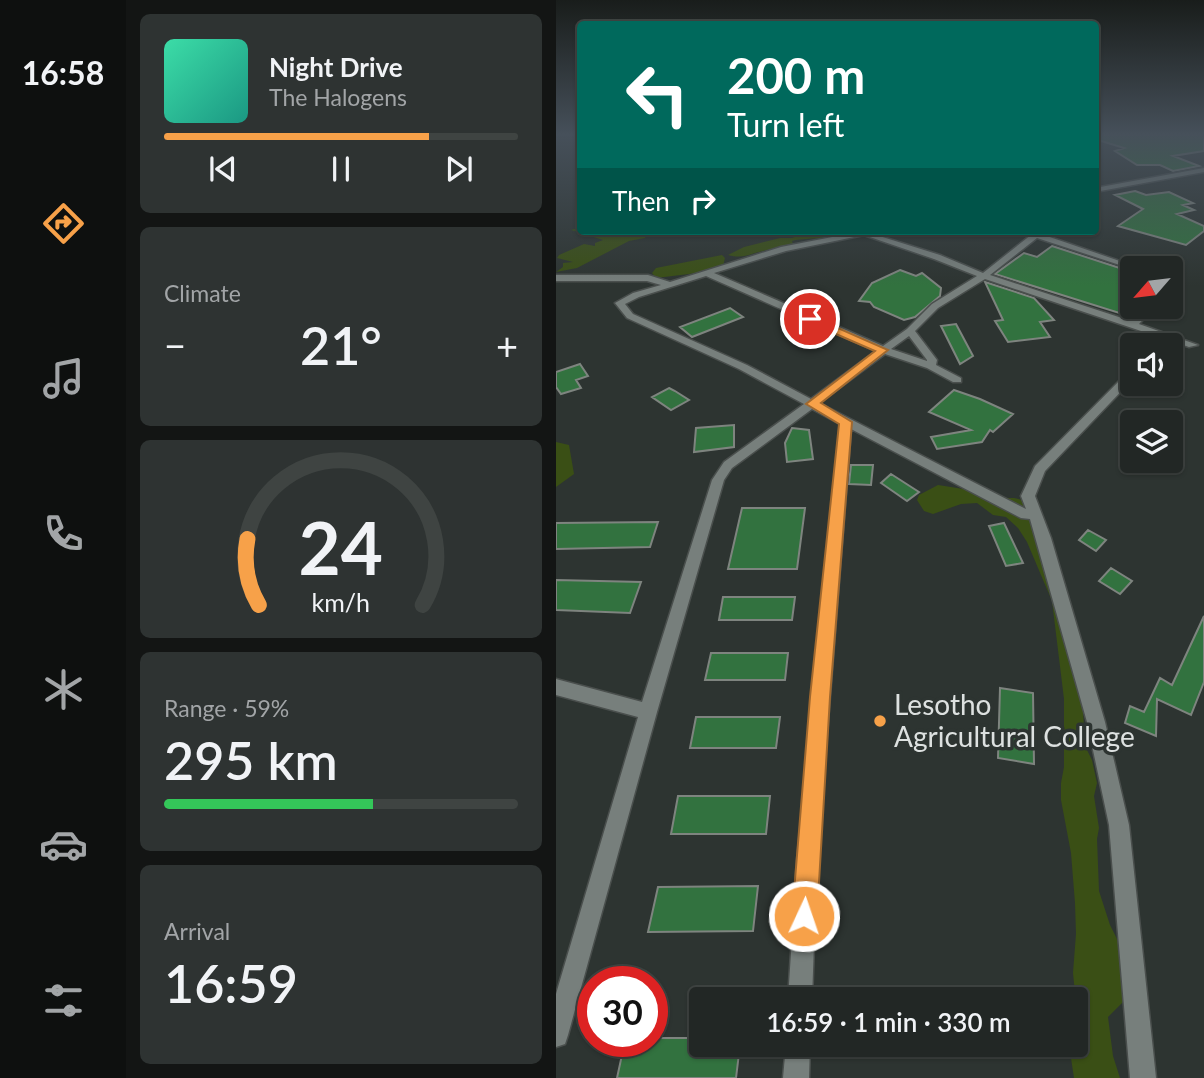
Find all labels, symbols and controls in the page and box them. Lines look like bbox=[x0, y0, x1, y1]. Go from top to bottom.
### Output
text: 200 m bbox=[727, 46, 865, 104]
icon: left bbox=[612, 49, 703, 140]
text: Night Drive bbox=[269, 51, 403, 83]
text: 16:58 bbox=[22, 53, 104, 92]
text: The Halogens bbox=[269, 83, 407, 111]
text: Turn left bbox=[727, 105, 844, 144]
icon: previous bbox=[204, 150, 242, 188]
icon: pause bbox=[322, 150, 360, 188]
icon: next bbox=[440, 150, 478, 188]
icon: right bbox=[684, 182, 722, 220]
text: Then bbox=[612, 185, 670, 217]
icon: directions bbox=[39, 199, 88, 248]
north arrow bbox=[1120, 256, 1182, 318]
map controls bbox=[1120, 256, 1183, 473]
text: Climate bbox=[164, 279, 241, 307]
pin bbox=[780, 289, 840, 349]
icon: arrive bbox=[791, 300, 829, 338]
text: 21° bbox=[300, 314, 382, 376]
text: − bbox=[164, 322, 186, 368]
text: + bbox=[496, 322, 518, 368]
button: sound bbox=[1120, 333, 1183, 396]
icon: music bbox=[39, 354, 88, 403]
button: layers bbox=[1120, 410, 1183, 473]
text: 24 bbox=[299, 503, 383, 591]
icon: phone bbox=[39, 509, 88, 558]
text: km/h bbox=[312, 587, 370, 617]
icon: climate bbox=[39, 665, 88, 714]
place label: Lesotho Agricultural College bbox=[894, 687, 1135, 753]
text: Range · 59% bbox=[164, 694, 289, 722]
marker: Lesotho Agricultural College bbox=[872, 713, 888, 729]
text: 295 km bbox=[164, 729, 338, 791]
icon: car bbox=[39, 820, 88, 869]
position arrow bbox=[767, 879, 841, 953]
text: Arrival bbox=[164, 917, 230, 945]
text: 16:59 bbox=[164, 952, 298, 1014]
speed limit sign: 30 bbox=[577, 966, 668, 1057]
icon: filters bbox=[39, 976, 88, 1025]
text: 16:59 · 1 min · 330 m bbox=[766, 1006, 1011, 1038]

